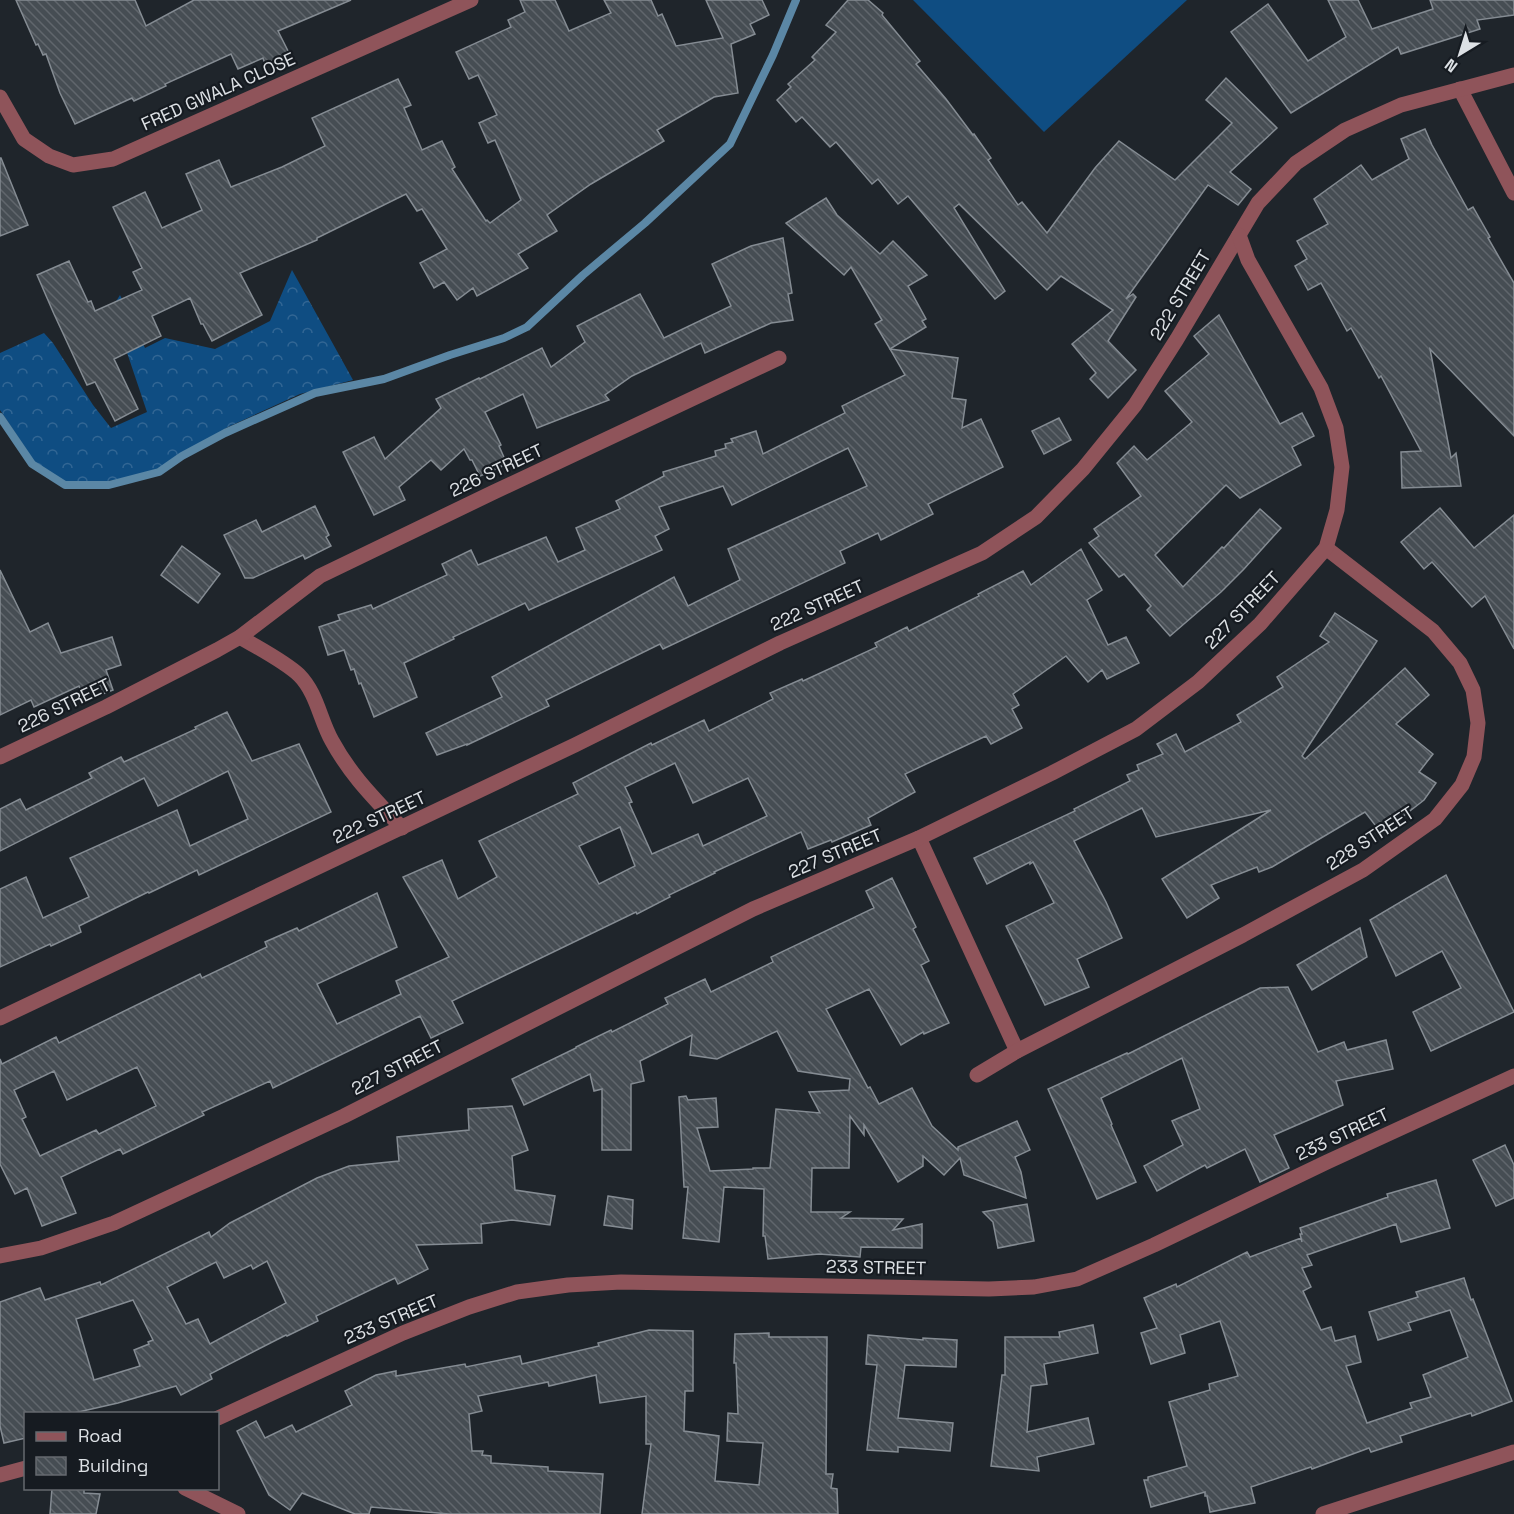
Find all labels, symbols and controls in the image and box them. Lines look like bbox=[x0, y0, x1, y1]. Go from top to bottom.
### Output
north arrow bbox=[1430, 24, 1490, 84]
street label: FRED GWALA CLOSE bbox=[137, 47, 299, 135]
text: N bbox=[1440, 54, 1462, 77]
street label: 222 STREET bbox=[1144, 246, 1216, 344]
street label: 226 STREET bbox=[446, 438, 547, 502]
street label: 227 STREET bbox=[1199, 566, 1285, 654]
street label: 222 STREET bbox=[766, 574, 868, 636]
street label: 226 STREET bbox=[14, 672, 115, 737]
street label: 222 STREET bbox=[329, 785, 430, 849]
street label: 228 STREET bbox=[1321, 801, 1419, 875]
street label: 227 STREET bbox=[785, 823, 886, 883]
street label: 227 STREET bbox=[347, 1034, 447, 1100]
street label: 233 STREET bbox=[1292, 1102, 1393, 1166]
street label: 233 STREET bbox=[826, 1255, 927, 1279]
street label: 233 STREET bbox=[340, 1289, 442, 1349]
legend bbox=[24, 1412, 219, 1490]
text: Road bbox=[78, 1424, 122, 1447]
text: Building bbox=[78, 1454, 148, 1477]

